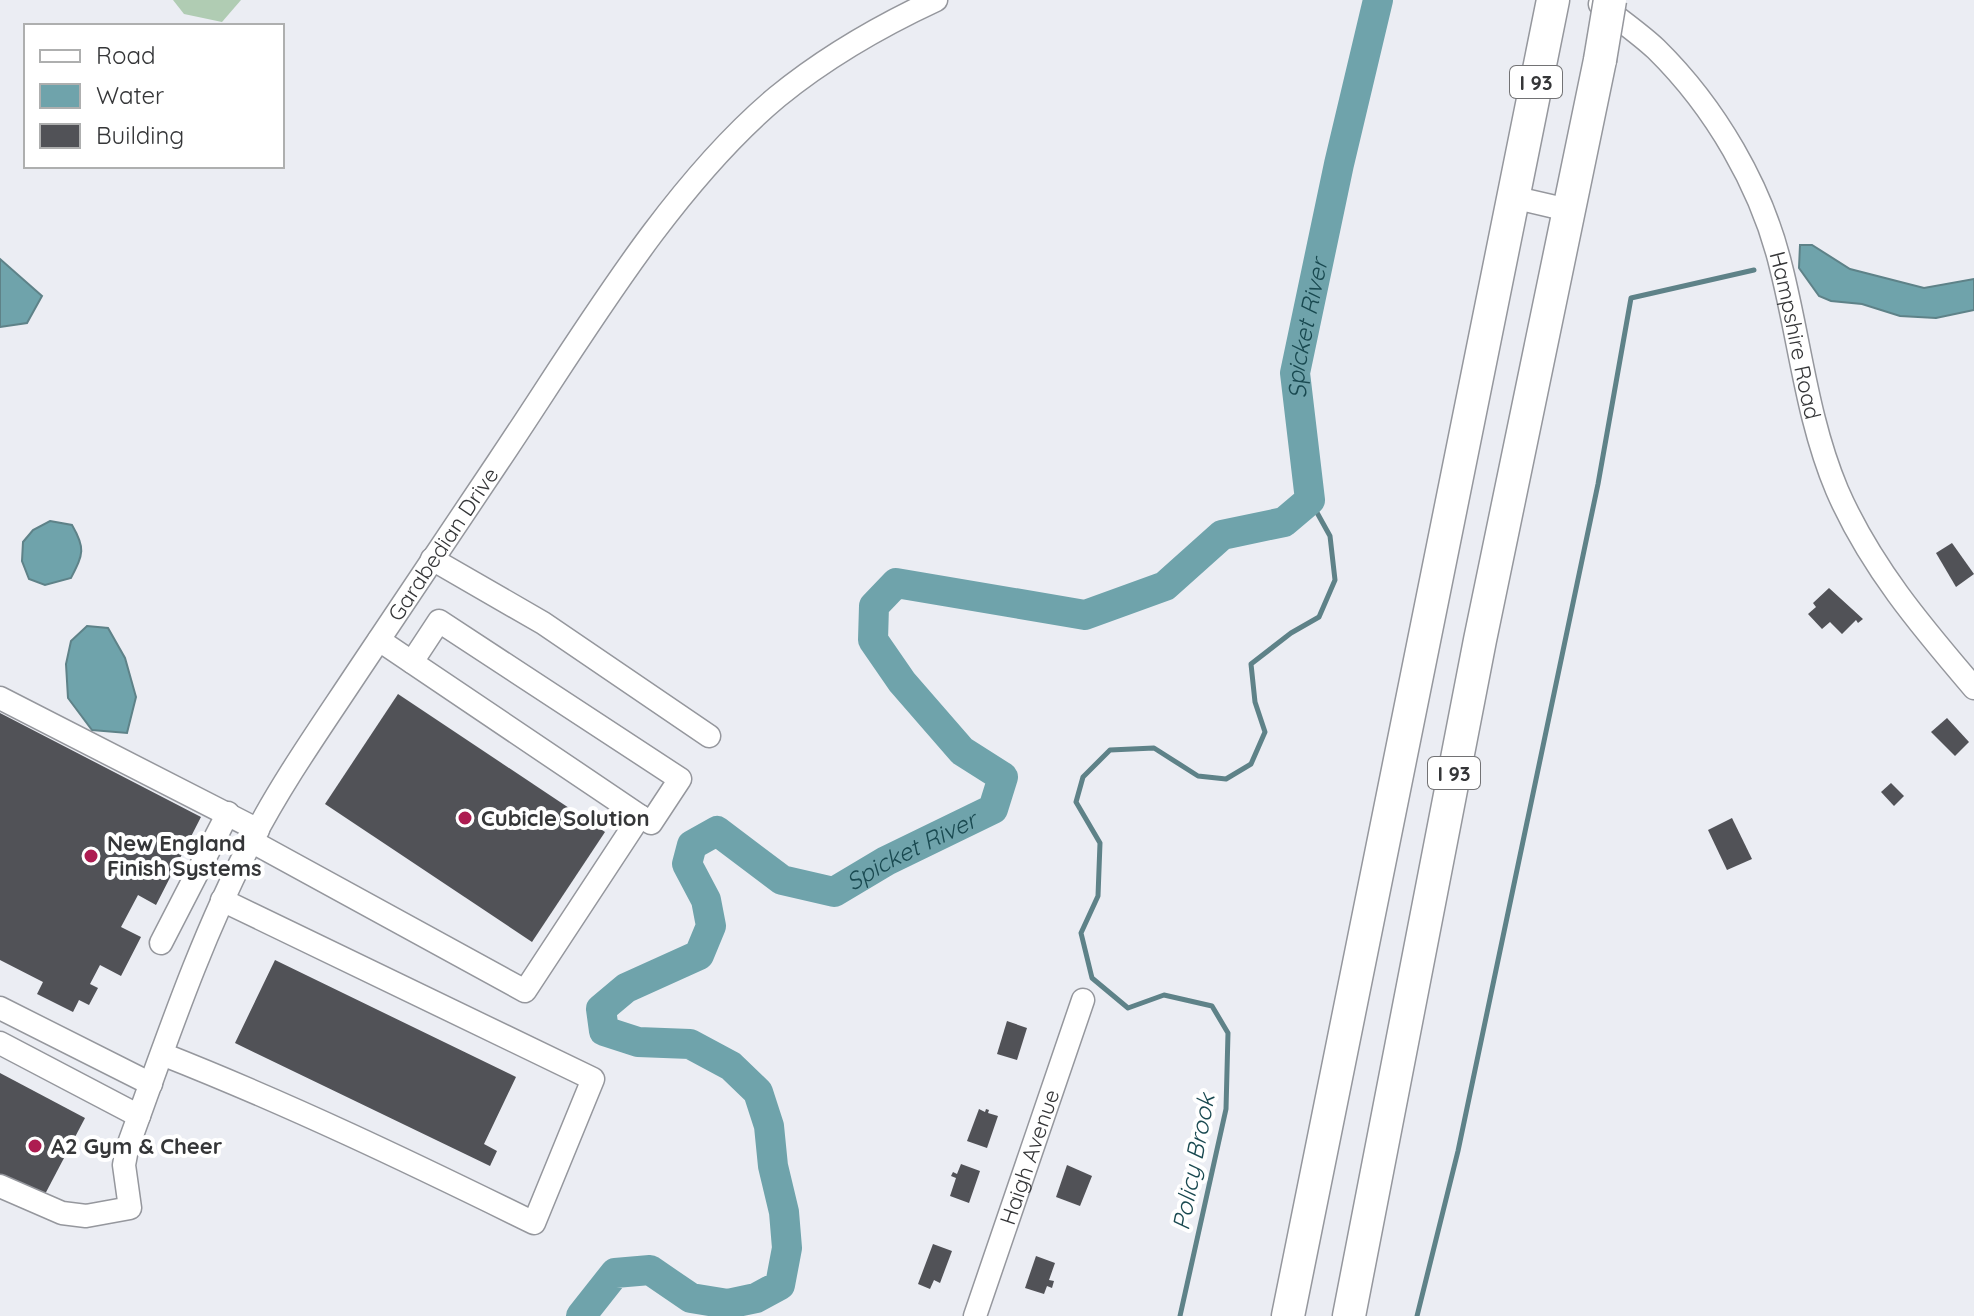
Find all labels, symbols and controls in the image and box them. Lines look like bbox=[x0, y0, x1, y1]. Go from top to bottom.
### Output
legend bbox=[24, 24, 284, 168]
text: Road bbox=[96, 40, 156, 70]
road number: I 93 bbox=[1510, 66, 1562, 98]
text: Water bbox=[96, 80, 164, 110]
text: Building bbox=[96, 120, 184, 150]
street label: Hampshire Road bbox=[1764, 248, 1827, 422]
water label: Spicket River bbox=[1280, 253, 1334, 401]
street label: Garabedian Drive bbox=[381, 462, 504, 626]
road number: I 93 bbox=[1428, 757, 1480, 789]
water label: Spicket River bbox=[840, 803, 984, 897]
place label: Cubicle Solution bbox=[481, 804, 650, 832]
marker: Cubicle Solution bbox=[456, 809, 474, 827]
place label: New England Finish Systems bbox=[107, 829, 262, 882]
marker: New England Finish Systems bbox=[82, 847, 100, 865]
street label: Haigh Avenue bbox=[993, 1086, 1065, 1228]
water label: Policy Brook bbox=[1165, 1089, 1221, 1233]
place label: A2 Gym & Cheer bbox=[51, 1132, 223, 1160]
marker: A2 Gym & Cheer bbox=[26, 1137, 44, 1155]

